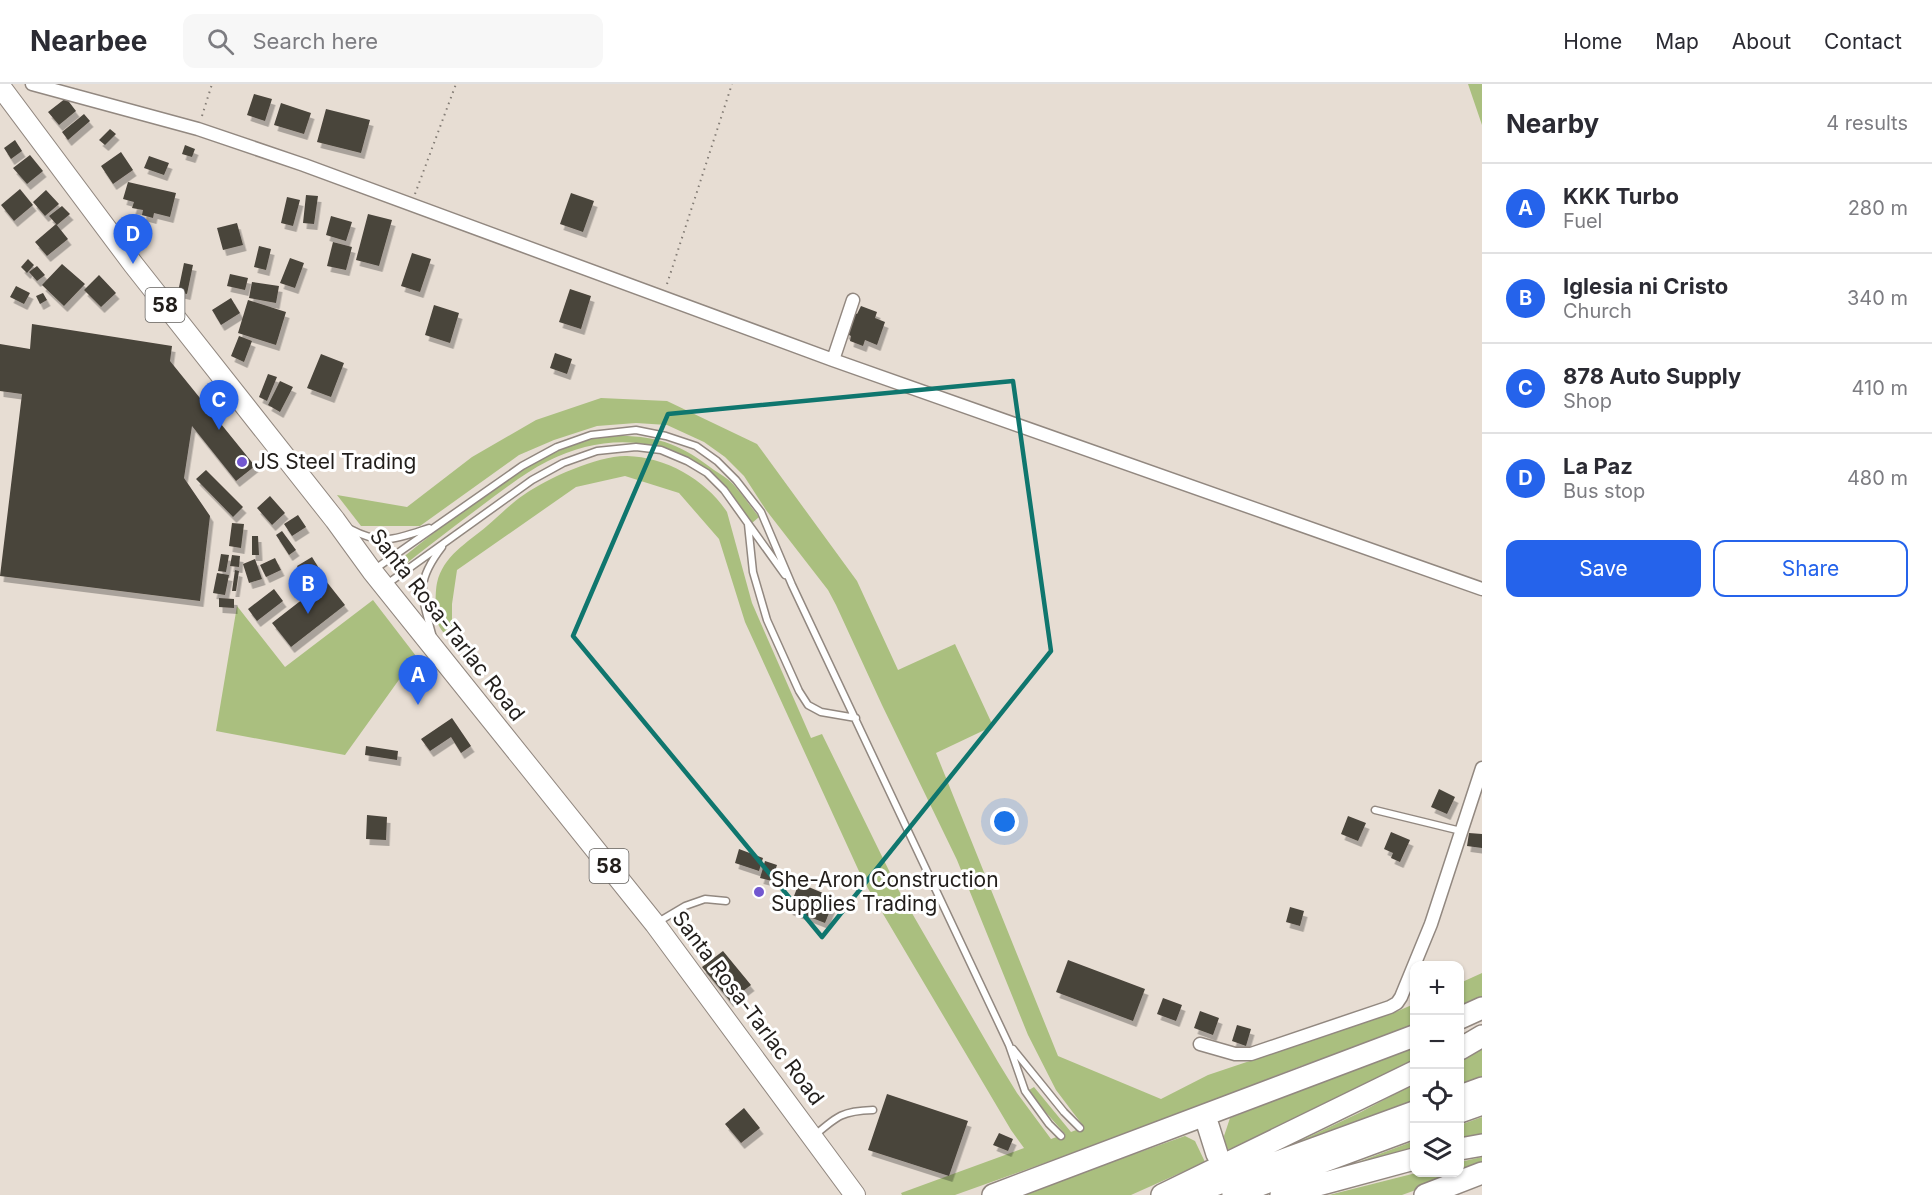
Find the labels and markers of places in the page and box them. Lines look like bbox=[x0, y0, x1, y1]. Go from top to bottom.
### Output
pin: D bbox=[114, 214, 152, 264]
pin: C bbox=[200, 380, 238, 430]
place label: JS Steel Trading bbox=[254, 449, 416, 474]
marker: JS Steel Trading bbox=[235, 455, 249, 469]
pin: B bbox=[288, 564, 328, 614]
pin: A bbox=[398, 656, 438, 705]
place label: She-Aron Construction Supplies Trading bbox=[771, 867, 999, 916]
marker: She-Aron Construction Supplies Trading bbox=[752, 885, 766, 899]

